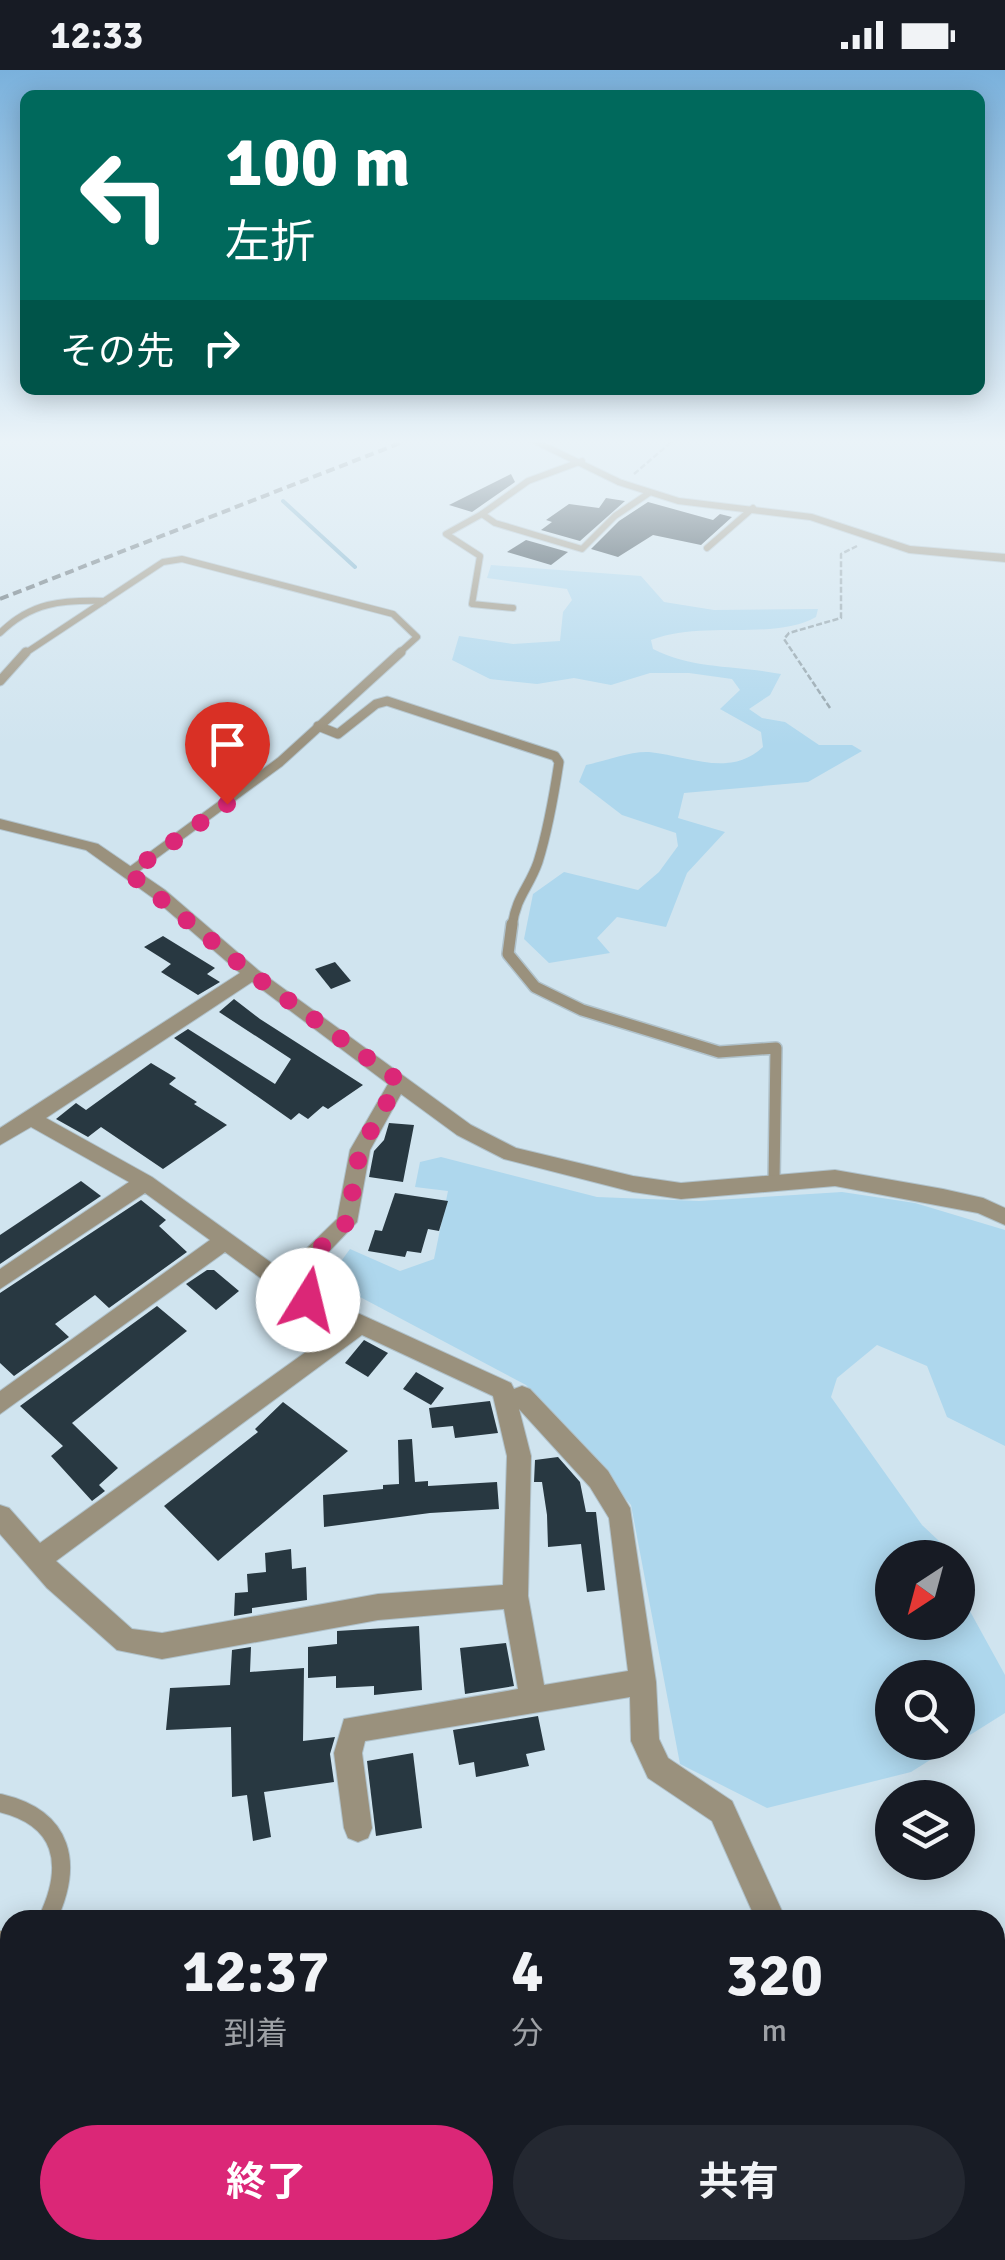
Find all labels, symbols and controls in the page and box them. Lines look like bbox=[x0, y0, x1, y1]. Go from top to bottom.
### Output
text: 12:33 bbox=[50, 12, 143, 59]
text: 100 m bbox=[225, 119, 410, 205]
icon: left bbox=[60, 130, 190, 260]
text: 左折 bbox=[225, 215, 315, 270]
icon: right bbox=[194, 320, 249, 375]
text: その先 bbox=[60, 328, 174, 375]
pin bbox=[185, 702, 270, 805]
icon: arrive bbox=[200, 717, 255, 772]
position arrow bbox=[256, 1248, 360, 1352]
north arrow bbox=[875, 1540, 975, 1640]
map controls bbox=[875, 1540, 975, 1880]
button: search bbox=[875, 1660, 975, 1760]
button: layers bbox=[875, 1780, 975, 1880]
text: 12:37 bbox=[182, 1935, 329, 2009]
text: 4 bbox=[511, 1935, 544, 2009]
text: 320 bbox=[726, 1939, 823, 2013]
text: m bbox=[762, 2011, 787, 2050]
text: 到着 bbox=[224, 2014, 288, 2053]
text: 分 bbox=[512, 2014, 544, 2053]
button: 終了 bbox=[40, 2125, 493, 2240]
button: 共有 bbox=[513, 2125, 965, 2240]

